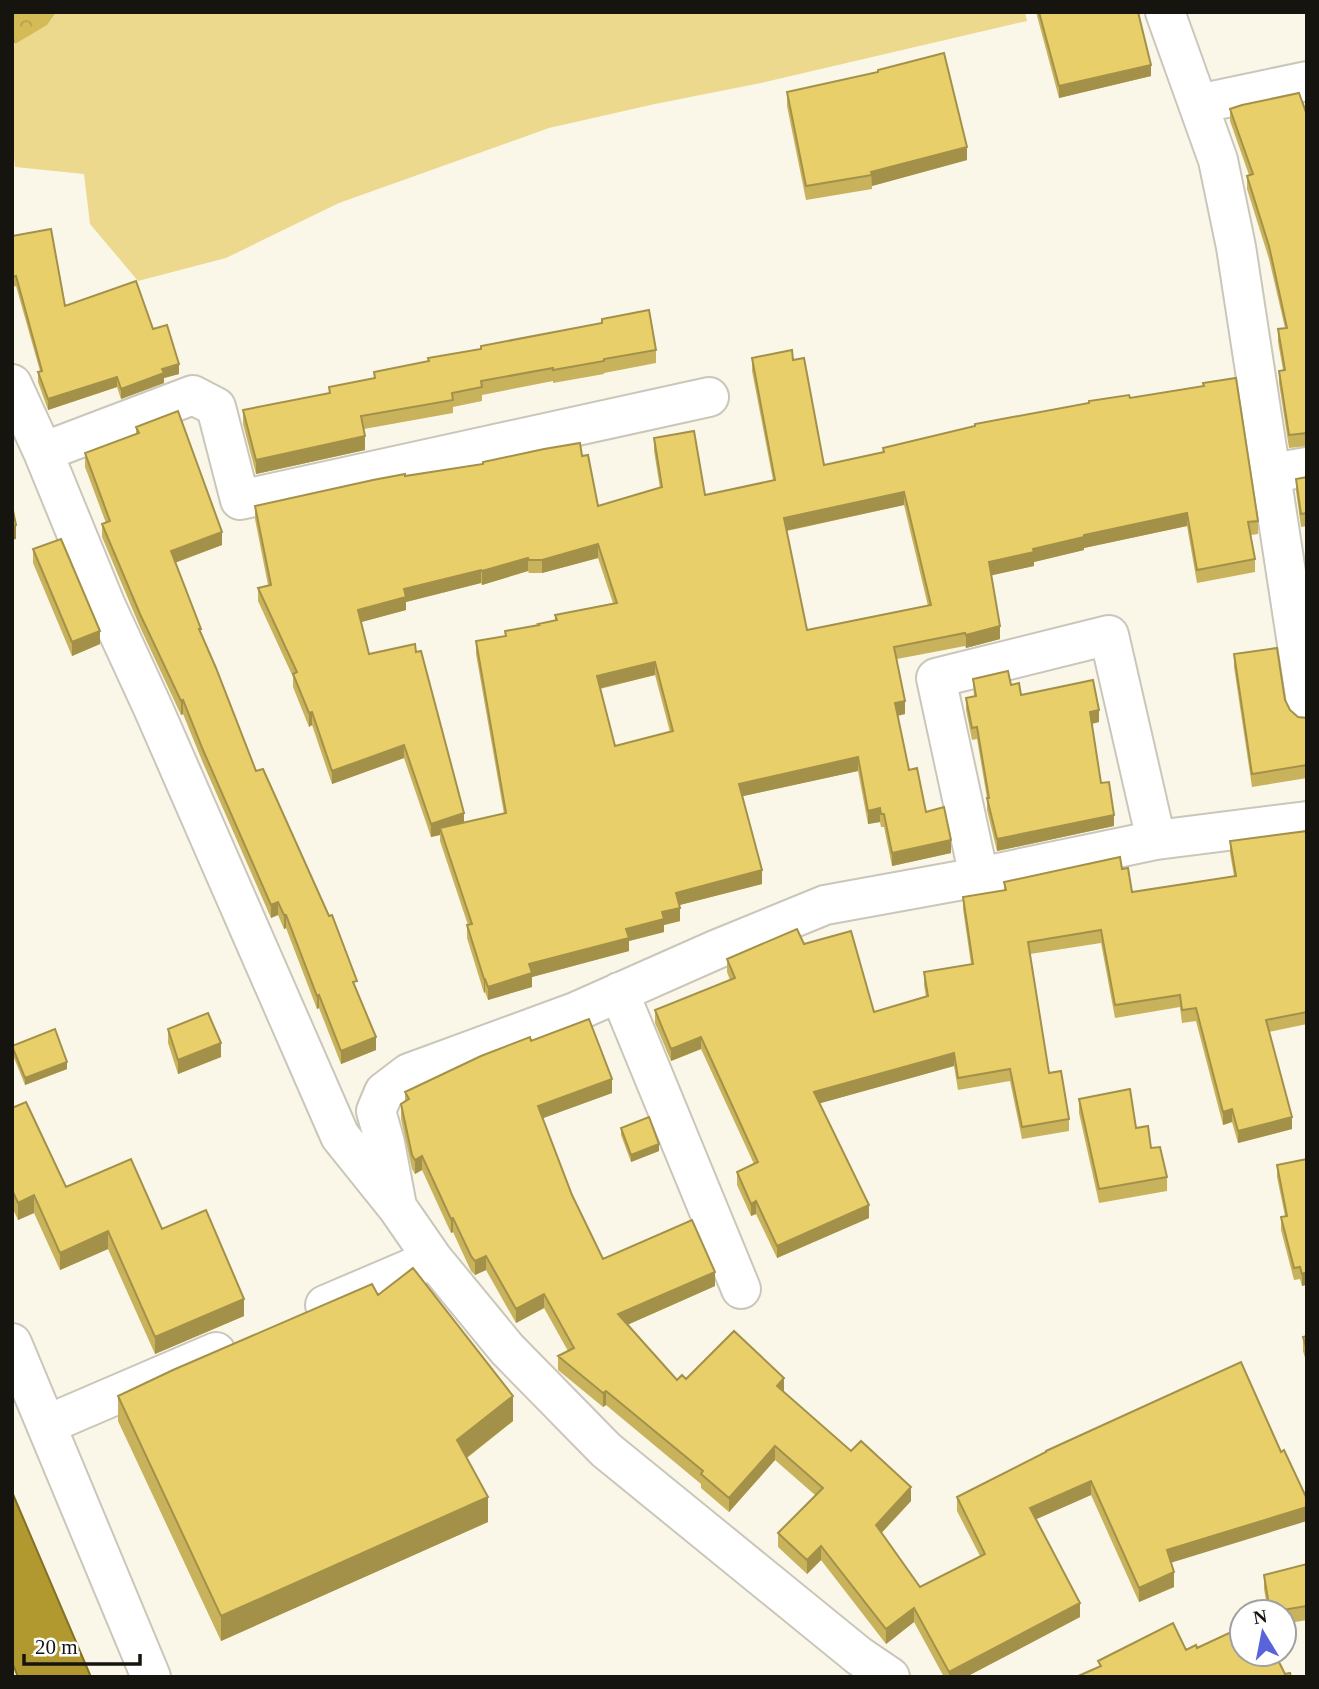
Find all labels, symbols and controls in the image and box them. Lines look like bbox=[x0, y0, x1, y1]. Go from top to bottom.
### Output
north arrow bbox=[1228, 1598, 1298, 1668]
text: N bbox=[1252, 1605, 1269, 1628]
scale bar bbox=[24, 1622, 140, 1666]
text: 20 m bbox=[35, 1635, 78, 1659]

